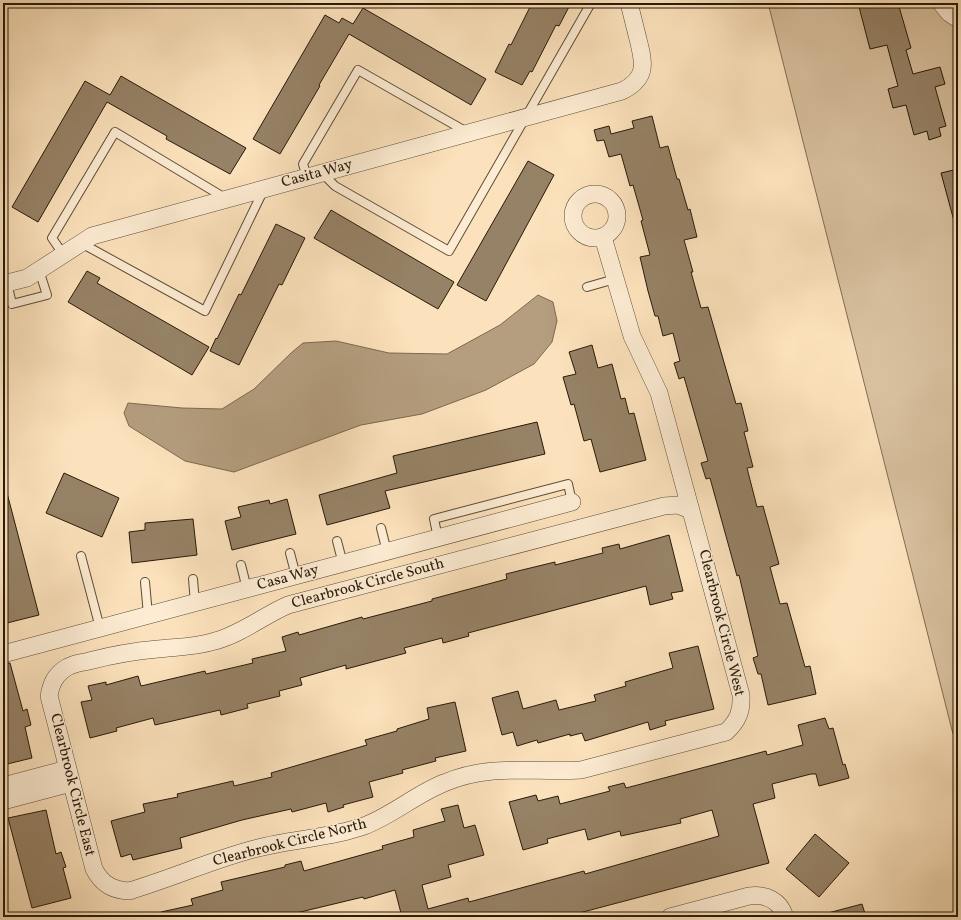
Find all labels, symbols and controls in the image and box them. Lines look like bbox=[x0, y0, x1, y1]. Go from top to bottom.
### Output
street label: Casita Way bbox=[279, 154, 355, 194]
street label: Clearbrook Circle West bbox=[693, 548, 749, 698]
street label: Clearbrook Circle South bbox=[289, 554, 447, 614]
street label: Casa Way bbox=[255, 560, 321, 596]
street label: Clearbrook Circle East bbox=[44, 711, 100, 859]
street label: Clearbrook Circle North bbox=[211, 814, 369, 872]

